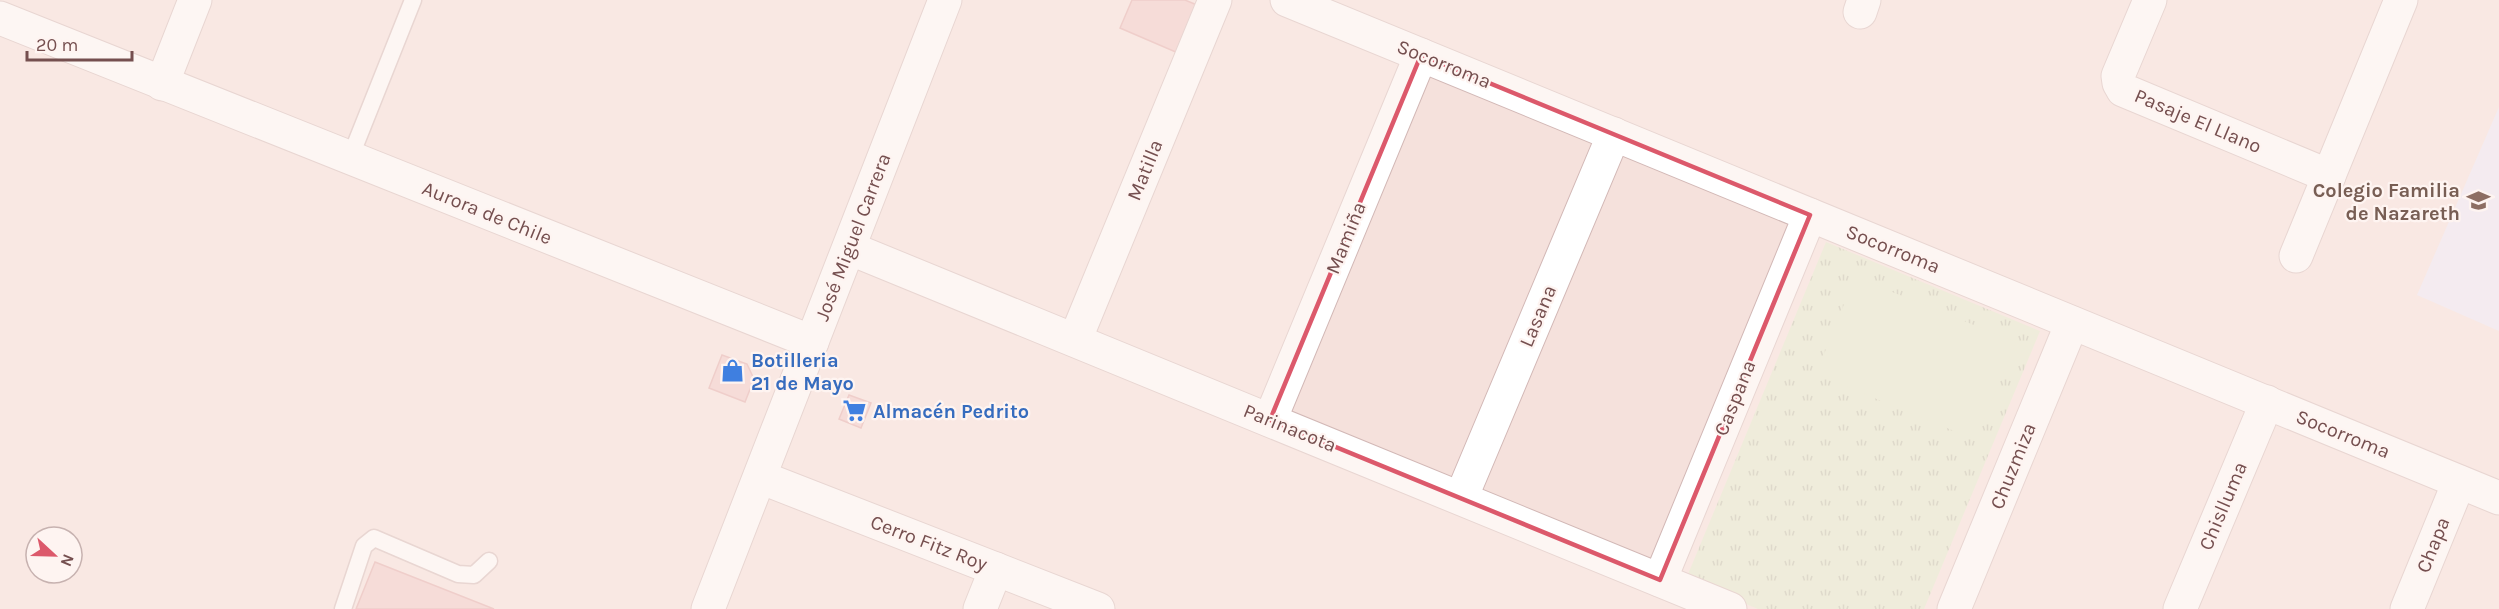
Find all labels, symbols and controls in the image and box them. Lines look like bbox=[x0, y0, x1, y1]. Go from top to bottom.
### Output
scale bar bbox=[27, 24, 132, 62]
text: 20 m bbox=[36, 34, 78, 56]
street label: Socorroma bbox=[1394, 35, 1494, 93]
street label: Pasaje El Llano bbox=[2131, 84, 2265, 158]
street label: Matilla bbox=[1122, 136, 1168, 204]
street label: José Miguel Carrera bbox=[810, 150, 896, 324]
street label: Aurora de Chile bbox=[419, 177, 555, 249]
place label: Colegio Familia de Nazareth bbox=[2313, 179, 2460, 225]
school or university icon: Colegio Familia de Nazareth bbox=[2465, 188, 2491, 214]
street label: Mamiña bbox=[1321, 199, 1371, 277]
street label: Socorroma bbox=[1843, 220, 1943, 278]
street label: Lasana bbox=[1515, 282, 1561, 350]
place label: Botilleria 21 de Mayo bbox=[751, 349, 854, 395]
street label: Caspana bbox=[1709, 357, 1761, 439]
shop icon: Botilleria 21 de Mayo bbox=[720, 358, 746, 384]
supermarket icon: Almacén Pedrito bbox=[842, 398, 868, 424]
street label: Parinacota bbox=[1240, 399, 1340, 457]
place label: Almacén Pedrito bbox=[873, 400, 1029, 423]
street label: Socorroma bbox=[2293, 405, 2393, 463]
street label: Chuzmiza bbox=[1985, 419, 2041, 513]
street label: Chislluma bbox=[2194, 458, 2252, 554]
street label: Cerro Fitz Roy bbox=[867, 510, 991, 576]
street label: Chapa bbox=[2411, 514, 2455, 576]
north arrow bbox=[24, 525, 84, 585]
text: N bbox=[56, 552, 78, 569]

